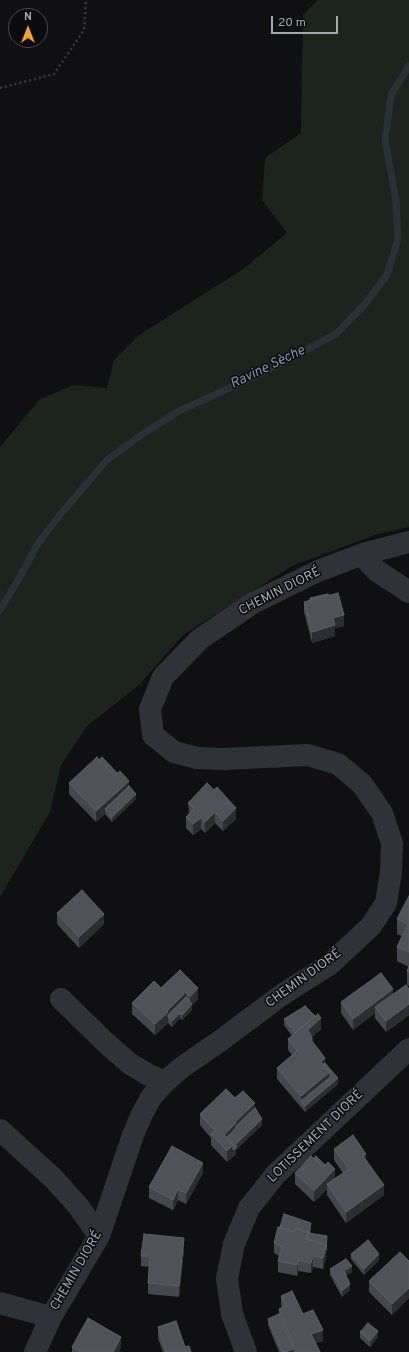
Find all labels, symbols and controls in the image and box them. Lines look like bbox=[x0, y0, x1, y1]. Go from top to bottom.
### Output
north arrow bbox=[8, 8, 48, 48]
scale bar bbox=[273, 8, 340, 34]
text: N bbox=[24, 10, 32, 24]
text: 20 m bbox=[278, 15, 306, 31]
water label: Ravine Sèche bbox=[228, 343, 308, 393]
street label: CHEMIN DIORÉ bbox=[237, 565, 323, 619]
street label: CHEMIN DIORÉ bbox=[263, 946, 345, 1012]
street label: LOTISSEMENT DIORÉ bbox=[265, 1087, 367, 1187]
street label: CHEMIN DIORÉ bbox=[48, 1228, 106, 1314]

